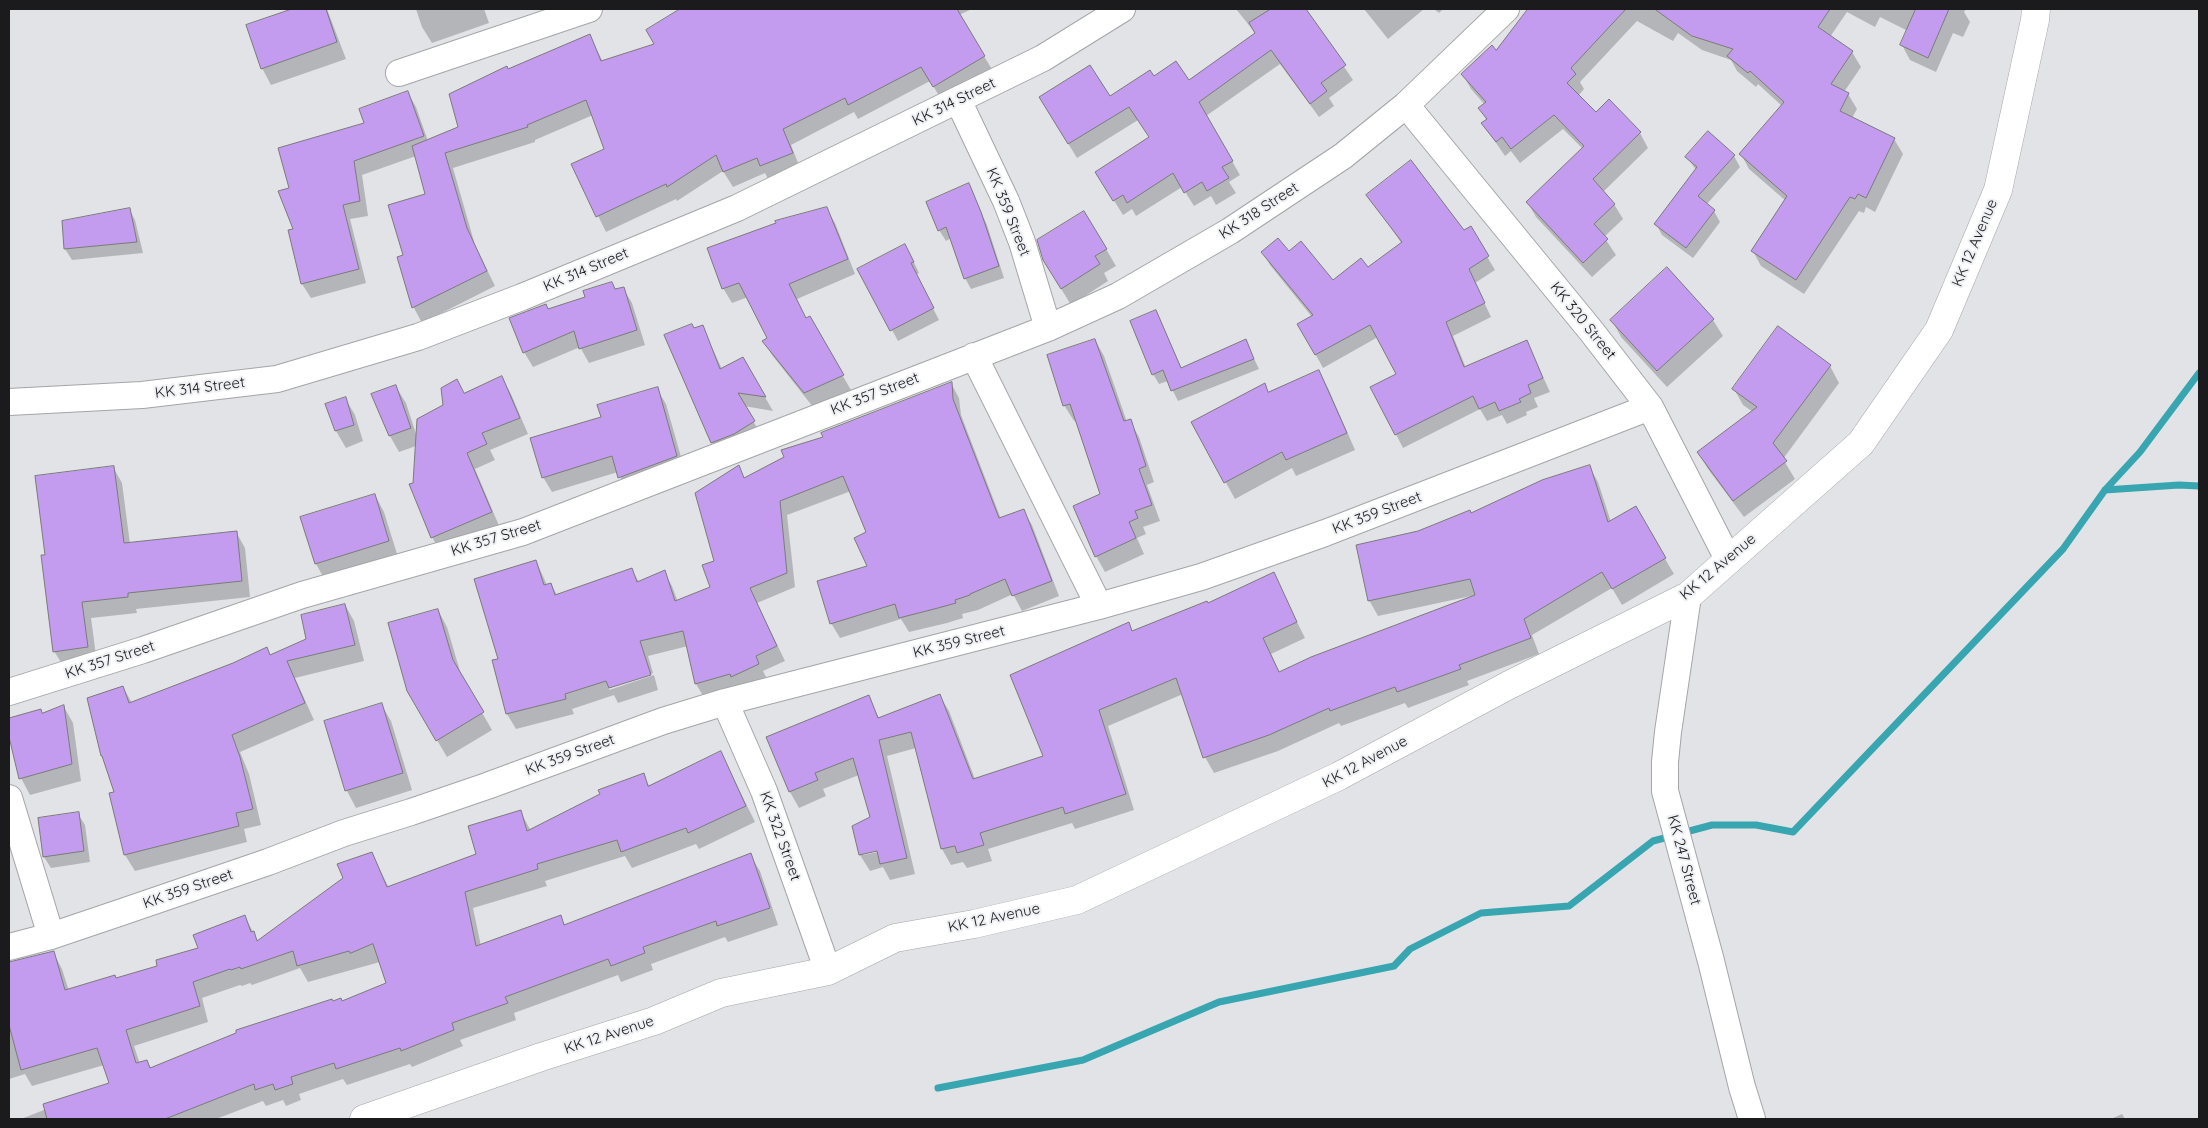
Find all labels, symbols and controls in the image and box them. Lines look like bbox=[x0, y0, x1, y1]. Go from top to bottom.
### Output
street label: KK 314 Street bbox=[909, 74, 999, 130]
street label: KK 359 Street bbox=[982, 165, 1034, 259]
street label: KK 318 Street bbox=[1216, 179, 1302, 243]
street label: KK 12 Avenue bbox=[1948, 196, 2002, 290]
street label: KK 314 Street bbox=[541, 244, 631, 296]
street label: KK 320 Street bbox=[1546, 279, 1620, 363]
street label: KK 357 Street bbox=[828, 369, 922, 419]
street label: KK 314 Street bbox=[154, 374, 246, 402]
street label: KK 359 Street bbox=[1330, 488, 1424, 538]
street label: KK 357 Street bbox=[449, 516, 543, 560]
street label: KK 12 Avenue bbox=[1676, 530, 1760, 604]
street label: KK 359 Street bbox=[911, 622, 1007, 662]
street label: KK 357 Street bbox=[63, 637, 157, 683]
street label: KK 359 Street bbox=[523, 730, 617, 780]
street label: KK 12 Avenue bbox=[1319, 732, 1411, 792]
street label: KK 322 Street bbox=[755, 789, 805, 883]
street label: KK 247 Street bbox=[1663, 813, 1705, 907]
street label: KK 359 Street bbox=[141, 865, 235, 913]
street label: KK 12 Avenue bbox=[946, 899, 1042, 937]
street label: KK 12 Avenue bbox=[562, 1012, 656, 1058]

